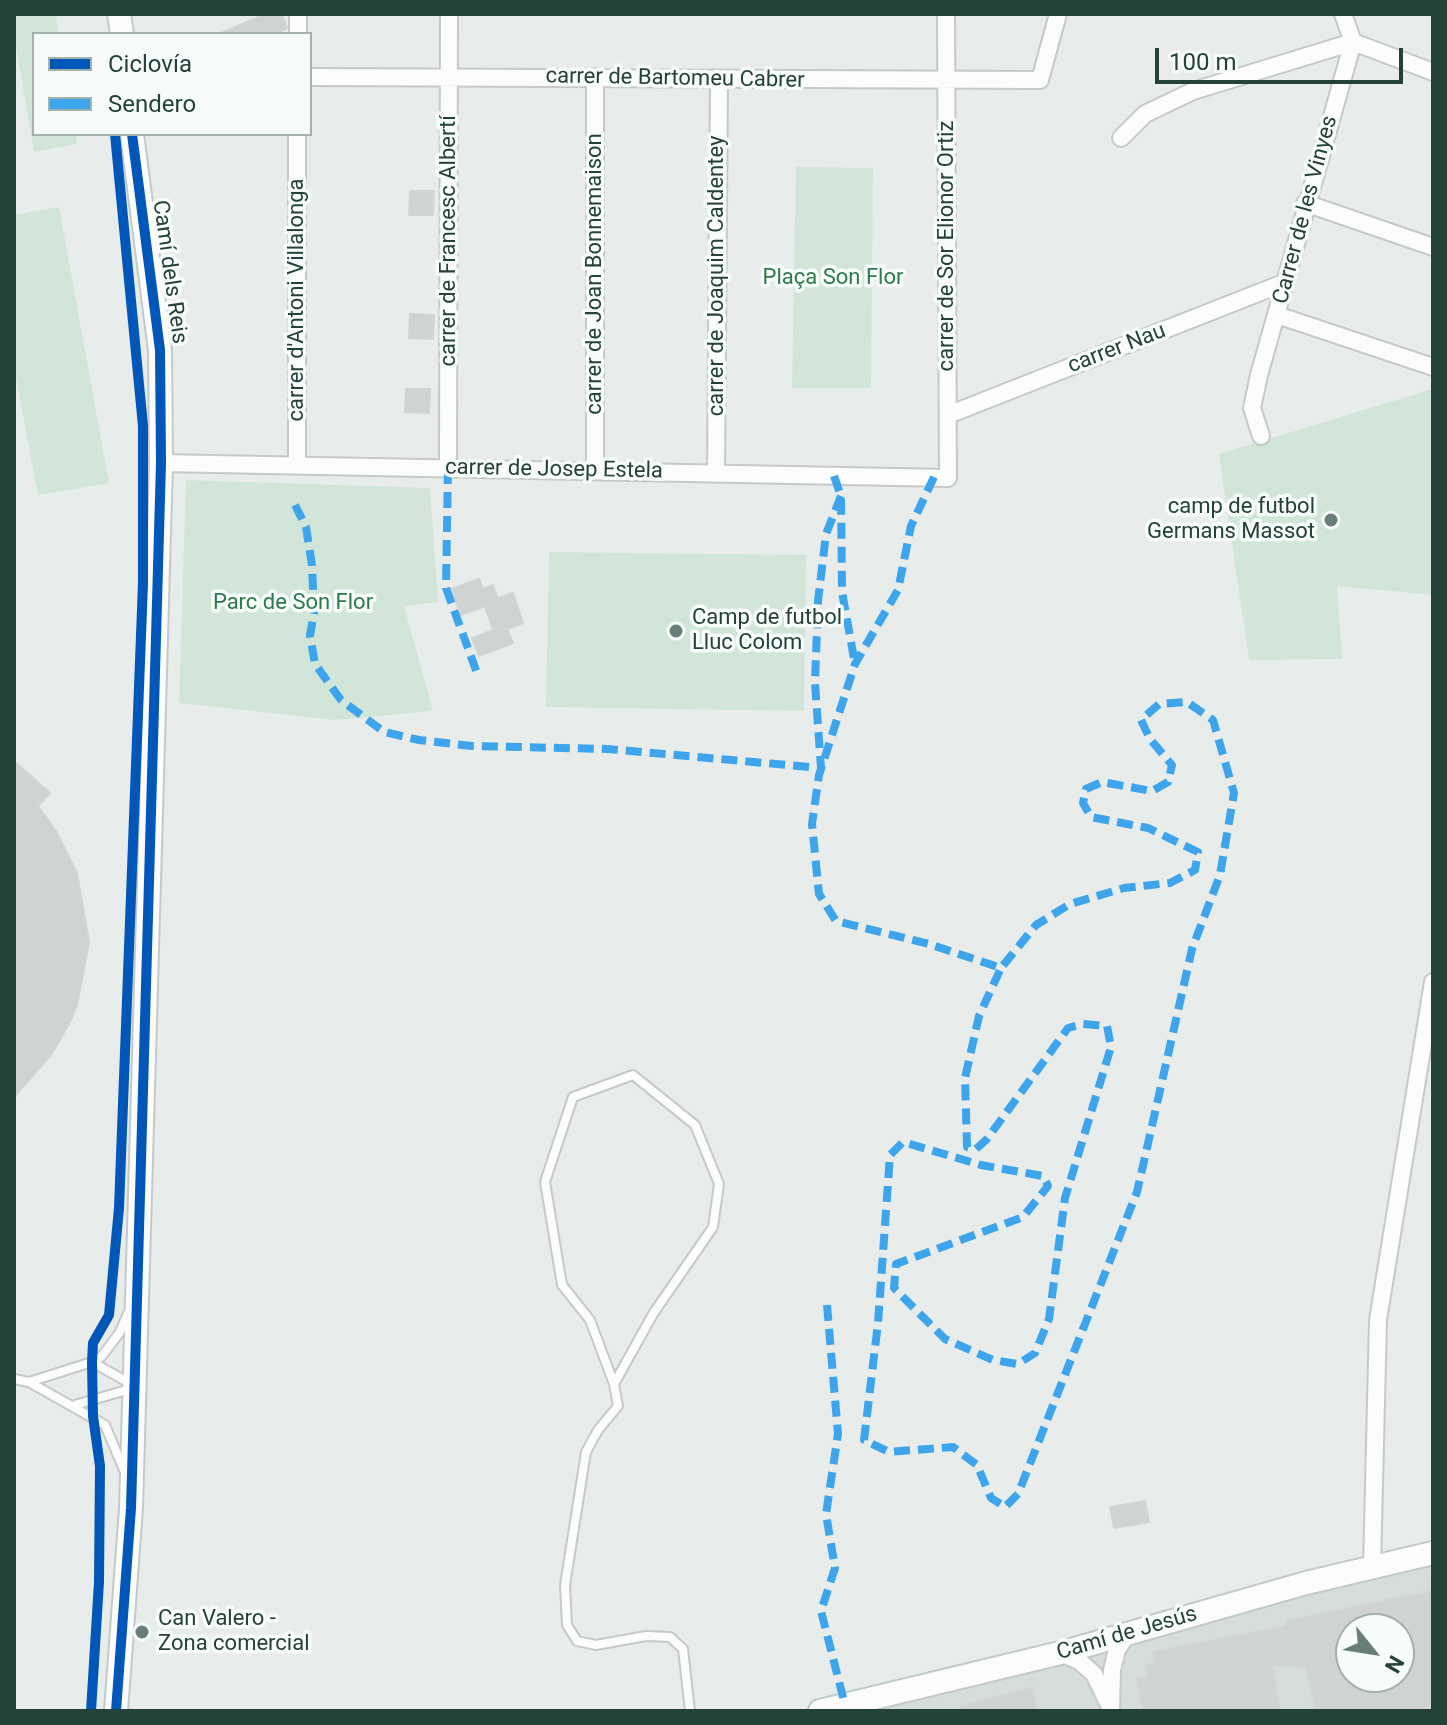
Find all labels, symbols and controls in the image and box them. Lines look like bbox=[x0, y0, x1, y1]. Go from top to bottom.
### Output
legend bbox=[32, 32, 312, 136]
scale bar bbox=[1159, 32, 1407, 82]
text: 100 m bbox=[1169, 48, 1236, 76]
text: Ciclovía bbox=[108, 50, 192, 78]
street label: carrer de Bartomeu Cabrer bbox=[545, 64, 805, 94]
text: Sendero bbox=[108, 90, 196, 118]
street label: Carrer de les Vinyes bbox=[1268, 113, 1344, 307]
street label: carrer de Francesc Albertí bbox=[436, 115, 462, 367]
street label: carrer de Sor Elionor Ortiz bbox=[934, 121, 960, 371]
street label: carrer de Joan Bonnemaison bbox=[582, 133, 608, 415]
street label: carrer de Joaquim Caldentey bbox=[704, 136, 730, 416]
street label: carrer d'Antoni Villalonga bbox=[284, 178, 310, 422]
street label: Camí dels Reis bbox=[146, 199, 192, 345]
park label: Plaça Son Flor bbox=[763, 265, 903, 291]
street label: carrer Nau bbox=[1064, 318, 1170, 380]
street label: carrer de Josep Estela bbox=[445, 455, 663, 485]
place label: camp de futbol Germans Massot bbox=[1147, 494, 1315, 546]
marker: camp de futbol Germans Massot bbox=[1322, 511, 1340, 529]
park label: Parc de Son Flor bbox=[213, 590, 373, 616]
place label: Camp de futbol Lluc Colom bbox=[692, 605, 842, 656]
marker: Camp de futbol Lluc Colom bbox=[667, 622, 685, 640]
street label: Camí de Jesús bbox=[1054, 1601, 1200, 1667]
place label: Can Valero - Zona comercial bbox=[158, 1606, 310, 1658]
north arrow bbox=[1335, 1613, 1415, 1693]
marker: Can Valero - Zona comercial bbox=[133, 1623, 151, 1641]
text: N bbox=[1380, 1651, 1409, 1677]

